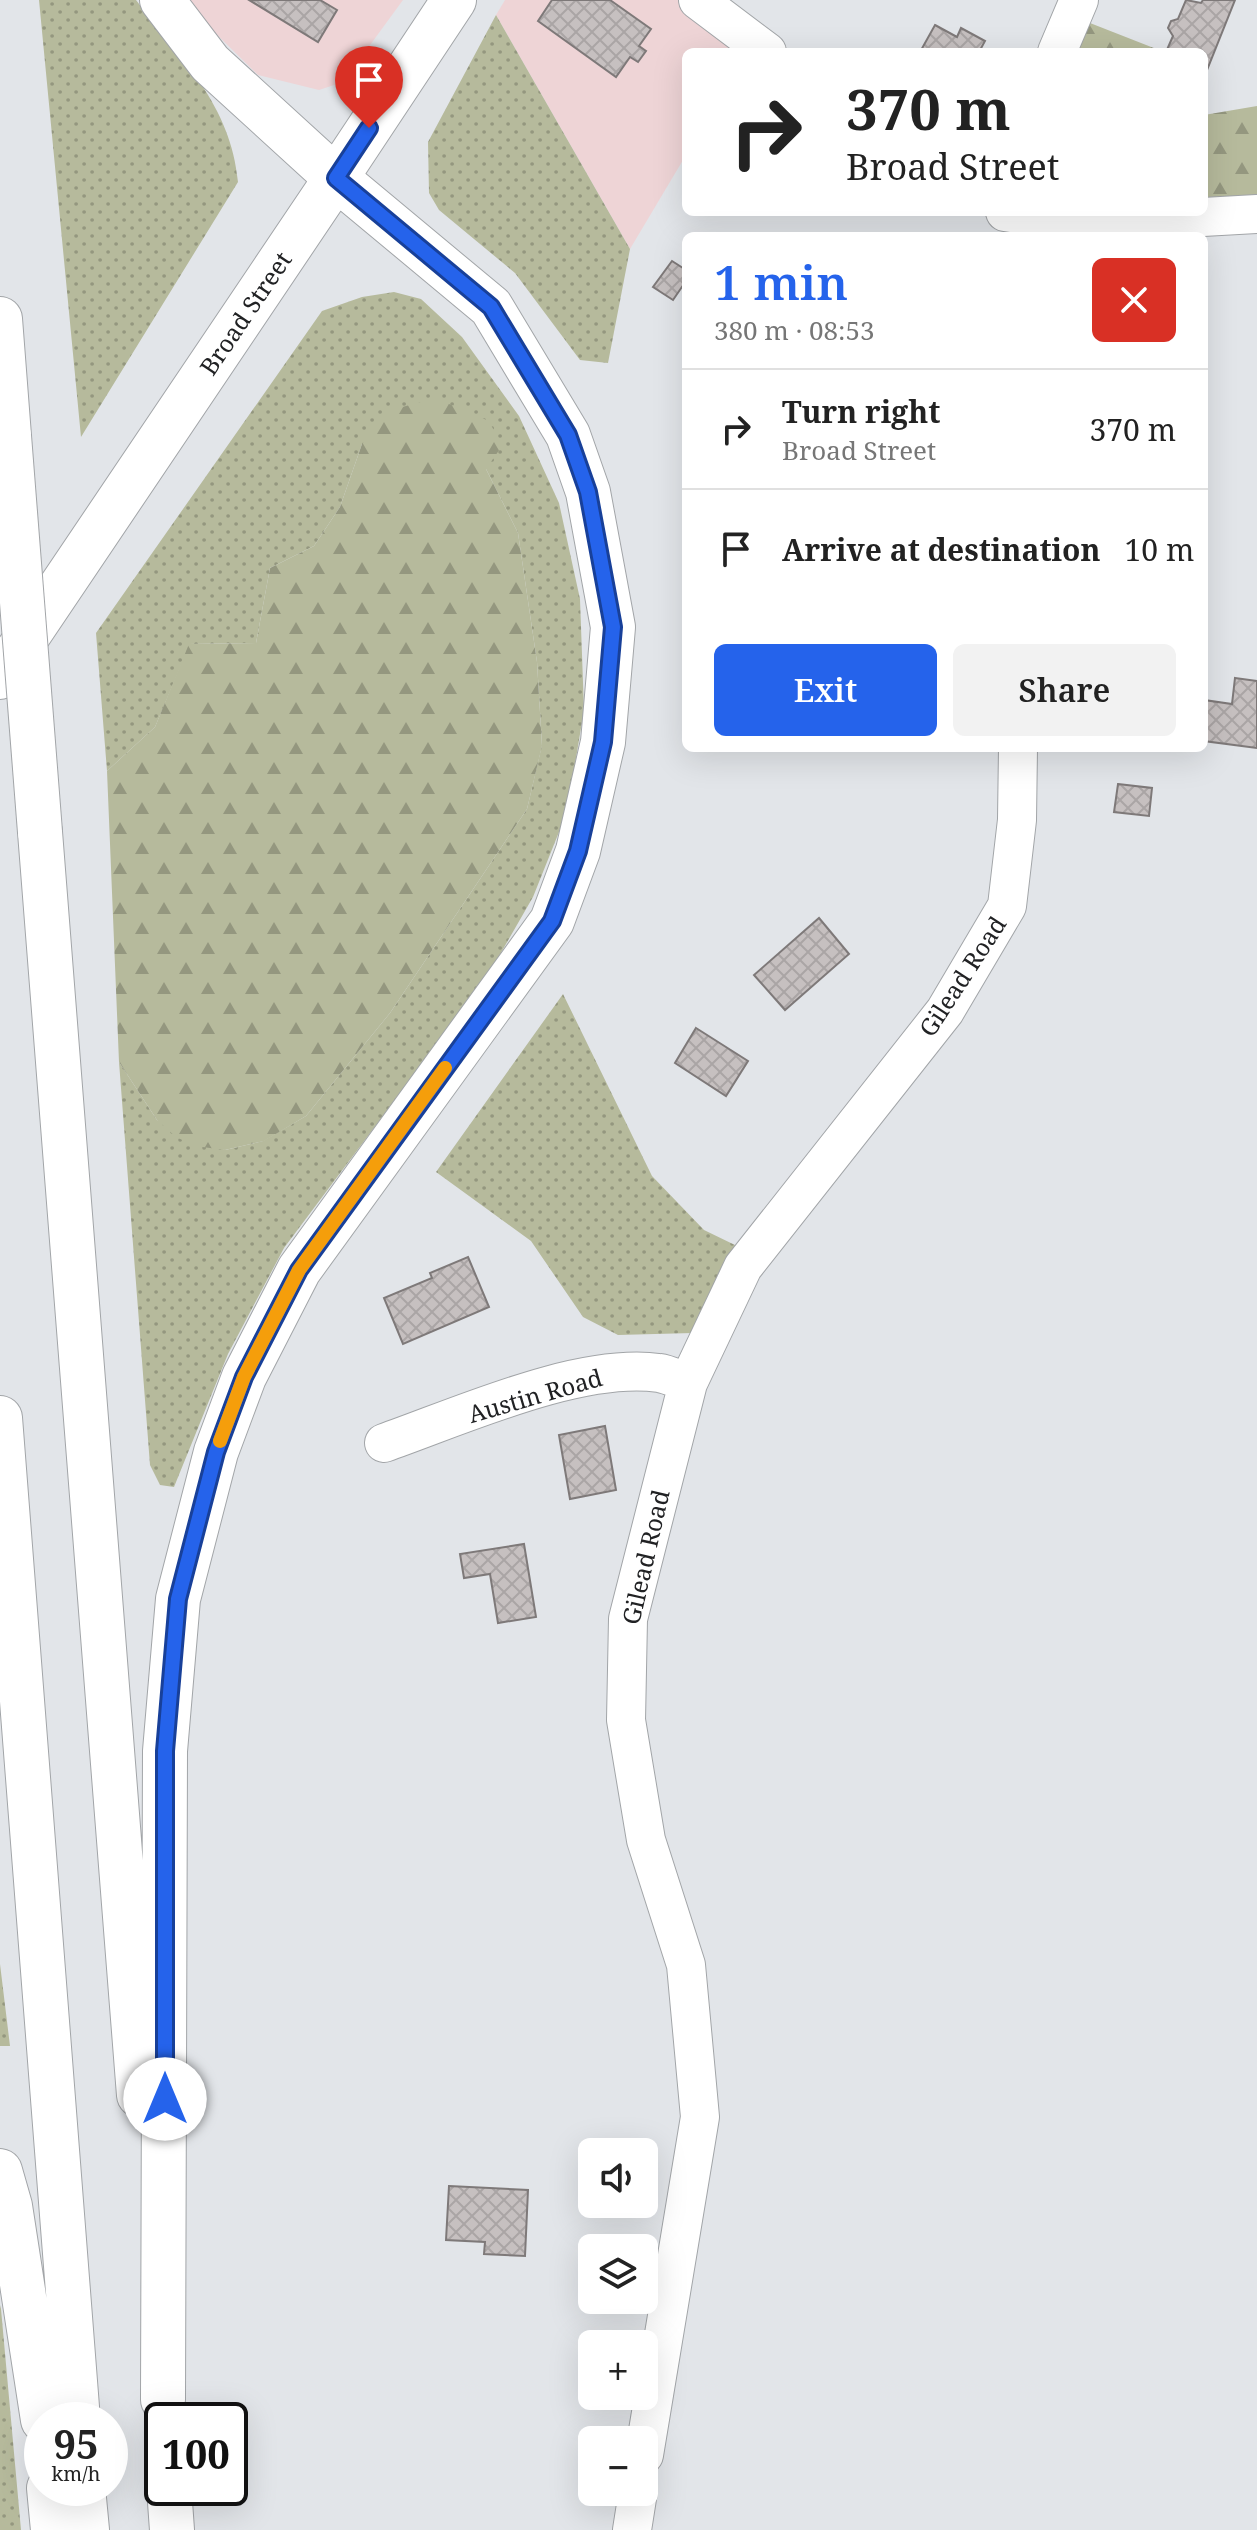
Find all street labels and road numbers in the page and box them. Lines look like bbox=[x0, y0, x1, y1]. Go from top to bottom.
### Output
street label: Broad Street bbox=[192, 245, 298, 381]
street label: Gilead Road bbox=[911, 909, 1013, 1043]
street label: Austin Road bbox=[464, 1360, 606, 1430]
street label: Gilead Road bbox=[613, 1486, 677, 1628]

